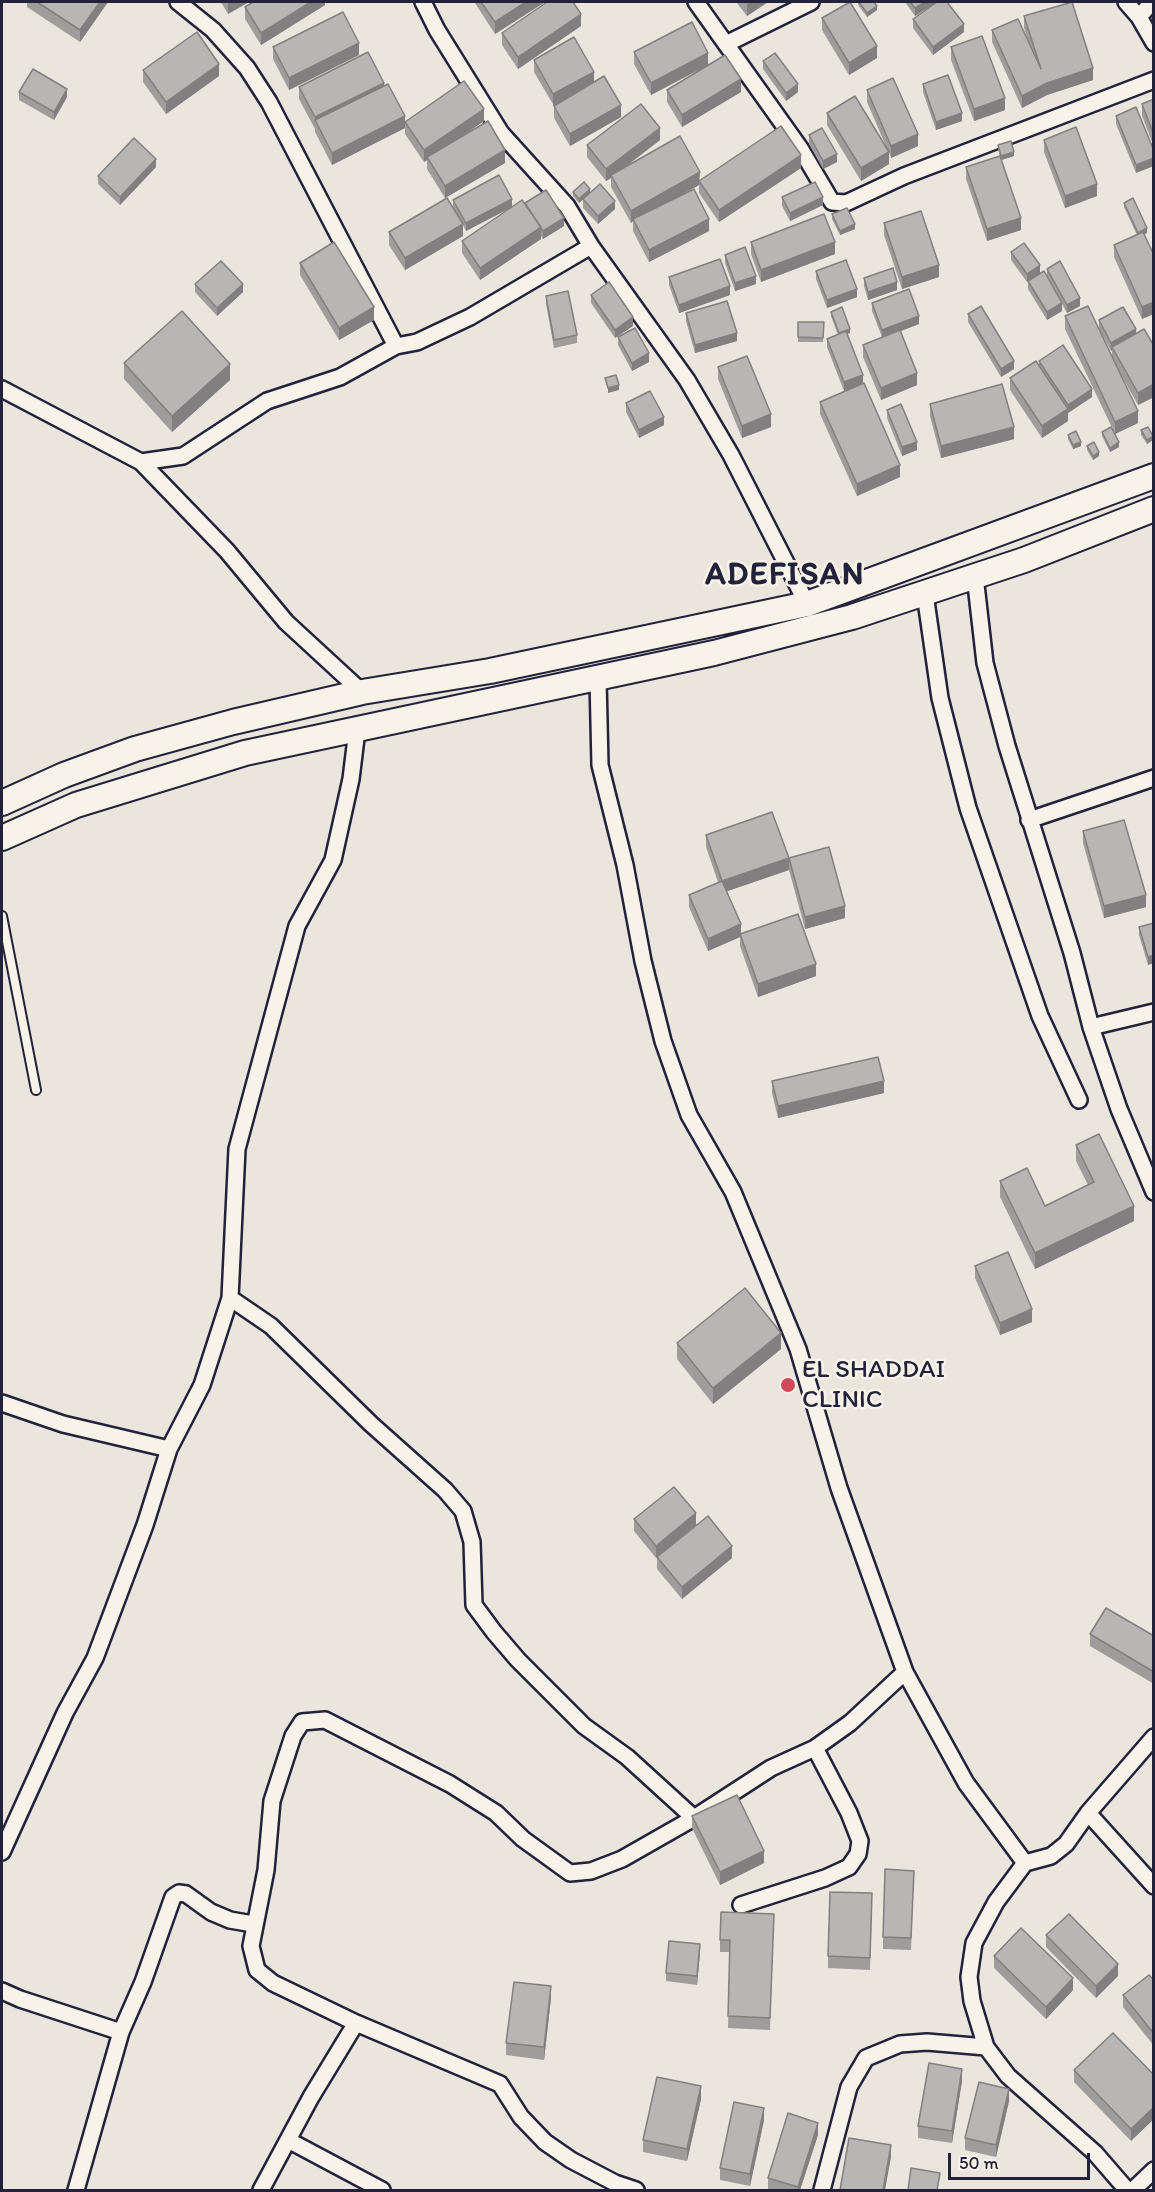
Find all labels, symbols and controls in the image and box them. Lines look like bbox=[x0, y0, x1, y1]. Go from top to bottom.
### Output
district label: ADEFISAN bbox=[705, 557, 865, 595]
place label: EL SHADDAI CLINIC bbox=[802, 1354, 945, 1416]
marker: EL SHADDAI CLINIC bbox=[779, 1376, 797, 1394]
scale bar bbox=[951, 2141, 1094, 2179]
text: 50 m bbox=[959, 2152, 999, 2174]

